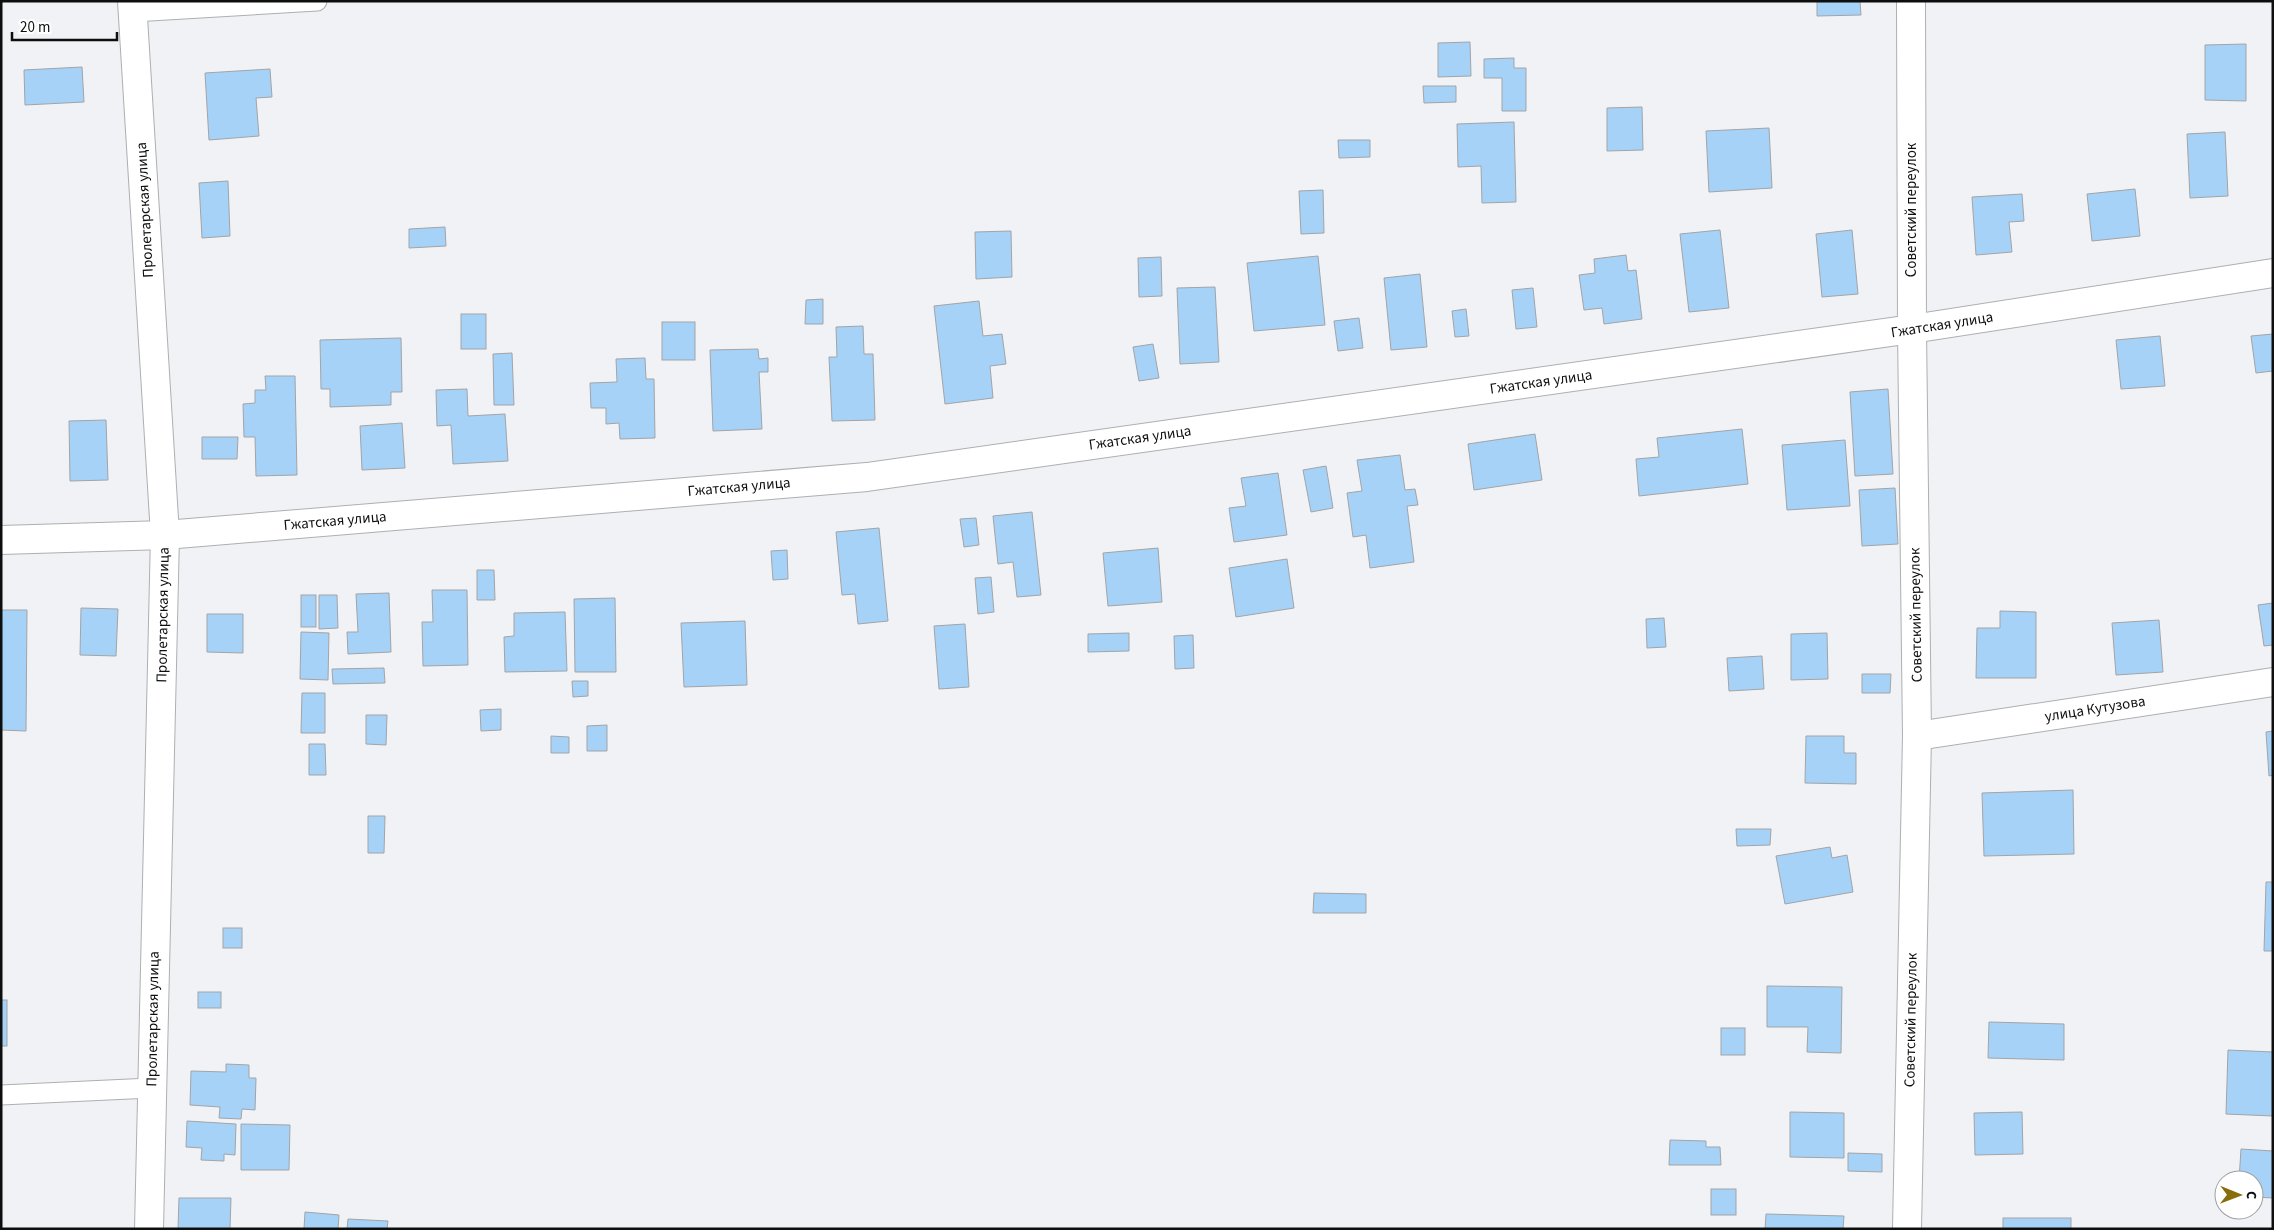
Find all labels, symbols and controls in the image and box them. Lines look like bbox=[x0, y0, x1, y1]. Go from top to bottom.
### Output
scale bar bbox=[12, 10, 118, 42]
text: 20 m bbox=[20, 17, 50, 38]
street label: Пролетарская улица bbox=[131, 142, 159, 278]
street label: Советский переулок bbox=[1901, 142, 1922, 277]
street label: Гжатская улица bbox=[1889, 307, 1995, 343]
street label: Гжатская улица bbox=[1488, 364, 1594, 400]
street label: Гжатская улица bbox=[1087, 420, 1193, 456]
street label: Гжатская улица bbox=[687, 472, 791, 502]
street label: Гжатская улица bbox=[283, 506, 387, 536]
street label: Пролетарская улица bbox=[151, 547, 175, 683]
street label: Советский переулок bbox=[1904, 547, 1928, 682]
street label: улица Кутузова bbox=[2043, 691, 2147, 727]
street label: Пролетарская улица bbox=[141, 951, 165, 1087]
street label: Советский переулок bbox=[1899, 952, 1923, 1087]
north arrow bbox=[2214, 1170, 2264, 1220]
text: С bbox=[2241, 1191, 2261, 1199]

